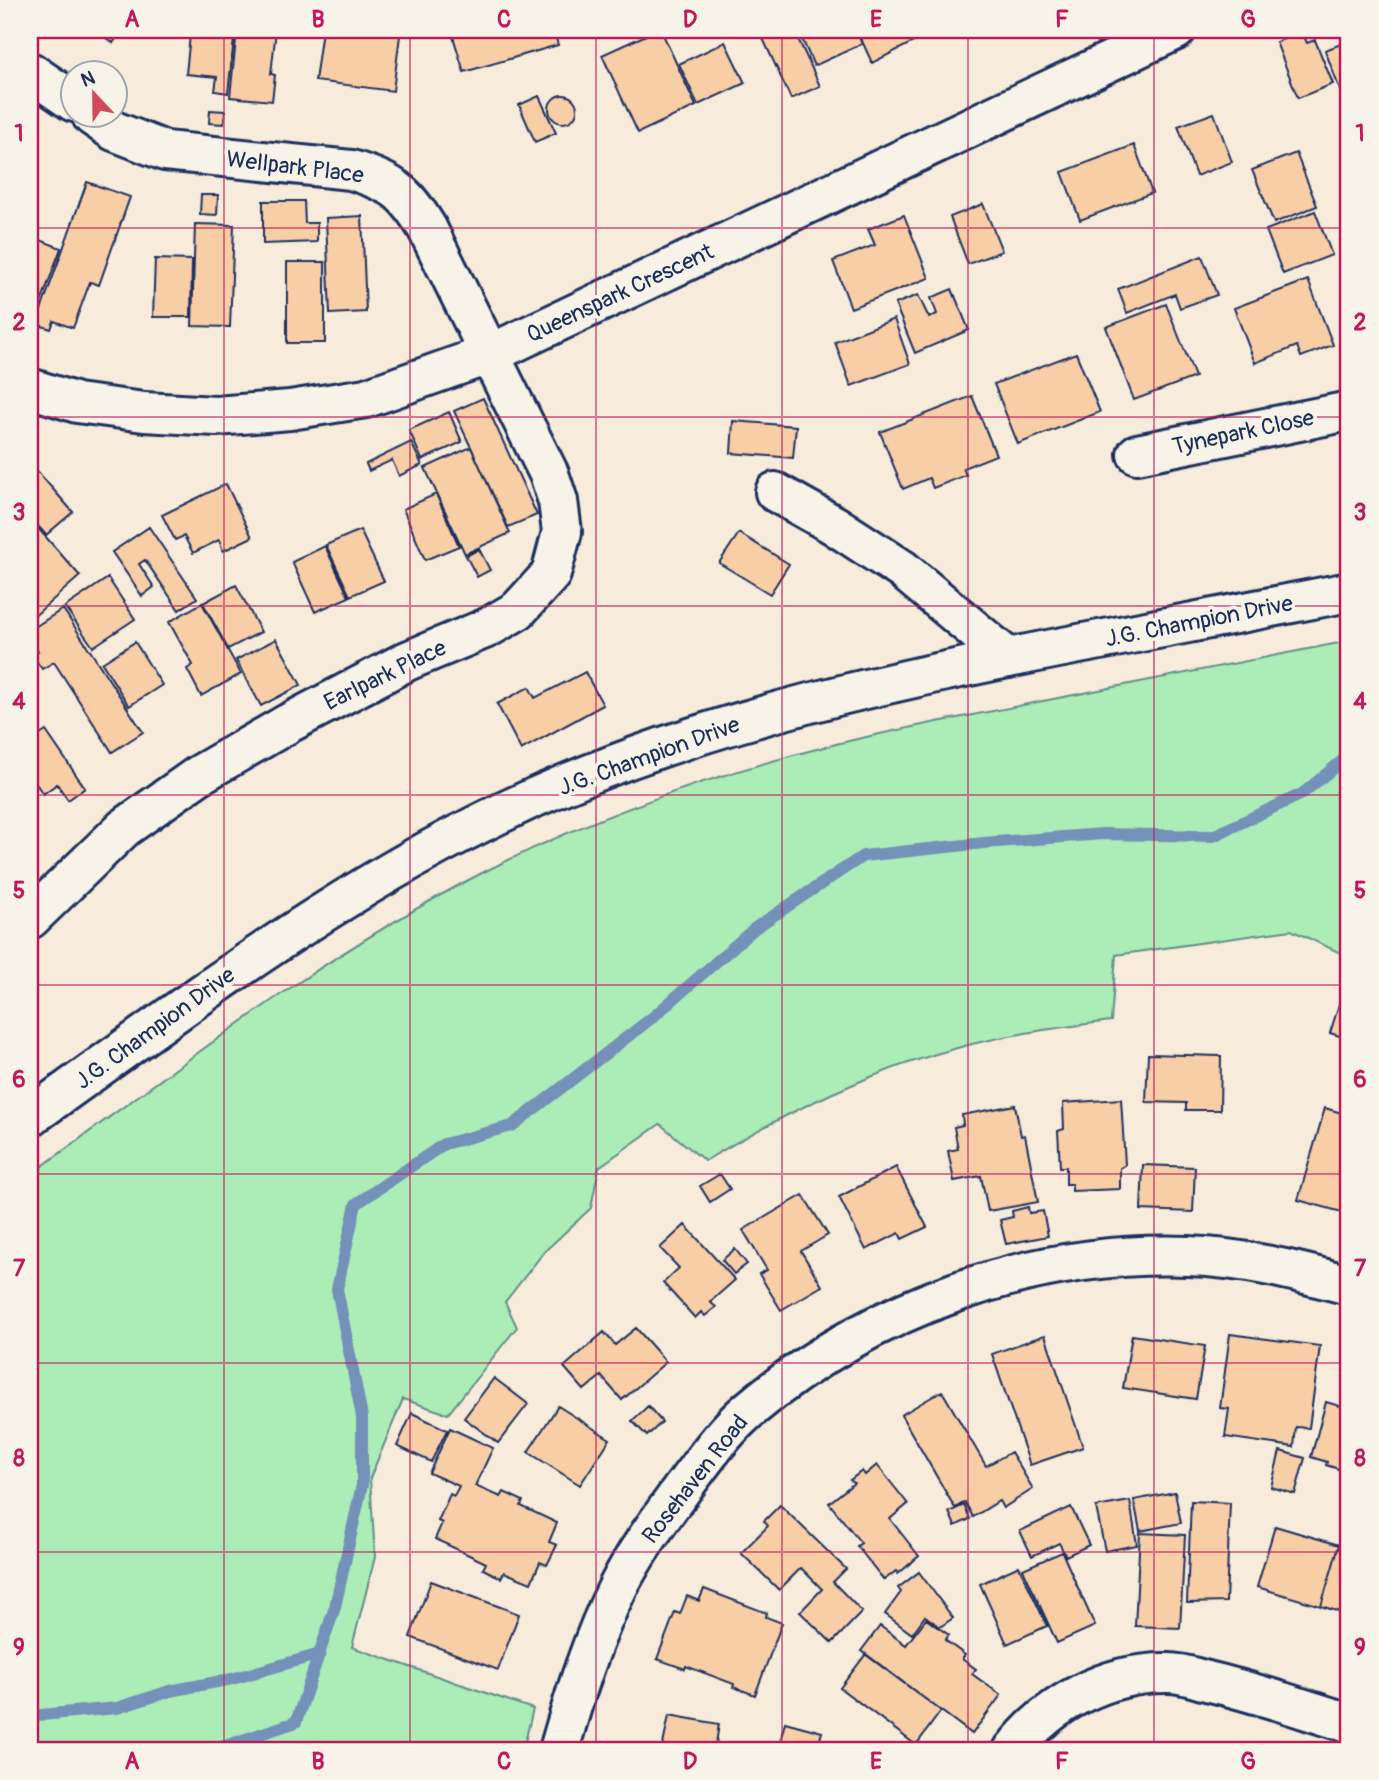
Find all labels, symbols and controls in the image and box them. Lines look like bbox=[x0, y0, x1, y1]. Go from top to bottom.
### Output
text: A bbox=[125, 5, 140, 34]
text: B bbox=[311, 5, 325, 34]
text: C bbox=[497, 5, 511, 34]
text: D bbox=[683, 5, 697, 34]
text: E bbox=[870, 5, 882, 34]
text: F bbox=[1055, 5, 1069, 34]
text: G bbox=[1240, 5, 1256, 34]
north arrow bbox=[60, 60, 130, 130]
text: N bbox=[78, 66, 99, 93]
text: 1 bbox=[15, 119, 24, 148]
text: 1 bbox=[1356, 119, 1365, 148]
street label: Wellpark Place bbox=[225, 144, 366, 190]
street label: Queenspark Crescent bbox=[522, 237, 719, 349]
text: 2 bbox=[13, 308, 26, 337]
text: 2 bbox=[1354, 308, 1367, 337]
street label: Tynepark Close bbox=[1169, 403, 1317, 461]
text: 3 bbox=[13, 498, 25, 527]
text: 3 bbox=[1354, 498, 1366, 527]
street label: J.G. Champion Drive bbox=[1103, 588, 1296, 653]
street label: Earlpark Place bbox=[319, 633, 452, 717]
text: 4 bbox=[12, 687, 26, 716]
text: 4 bbox=[1353, 687, 1367, 716]
street label: J.G. Champion Drive bbox=[555, 710, 744, 802]
text: 5 bbox=[13, 876, 25, 905]
text: 5 bbox=[1354, 876, 1366, 905]
street label: J.G. Champion Drive bbox=[69, 960, 241, 1096]
text: 6 bbox=[12, 1065, 26, 1094]
text: 6 bbox=[1353, 1065, 1367, 1094]
text: 7 bbox=[13, 1254, 26, 1283]
text: 7 bbox=[1354, 1254, 1367, 1283]
street label: Rosehaven Road bbox=[636, 1409, 754, 1549]
text: 8 bbox=[13, 1444, 25, 1473]
text: 8 bbox=[1354, 1444, 1366, 1473]
text: 9 bbox=[13, 1633, 25, 1662]
text: 9 bbox=[1354, 1633, 1366, 1662]
text: A bbox=[125, 1747, 140, 1776]
text: B bbox=[311, 1747, 325, 1776]
text: C bbox=[497, 1747, 511, 1776]
text: D bbox=[683, 1747, 697, 1776]
text: E bbox=[870, 1747, 882, 1776]
text: F bbox=[1055, 1747, 1069, 1776]
text: G bbox=[1240, 1747, 1256, 1776]

